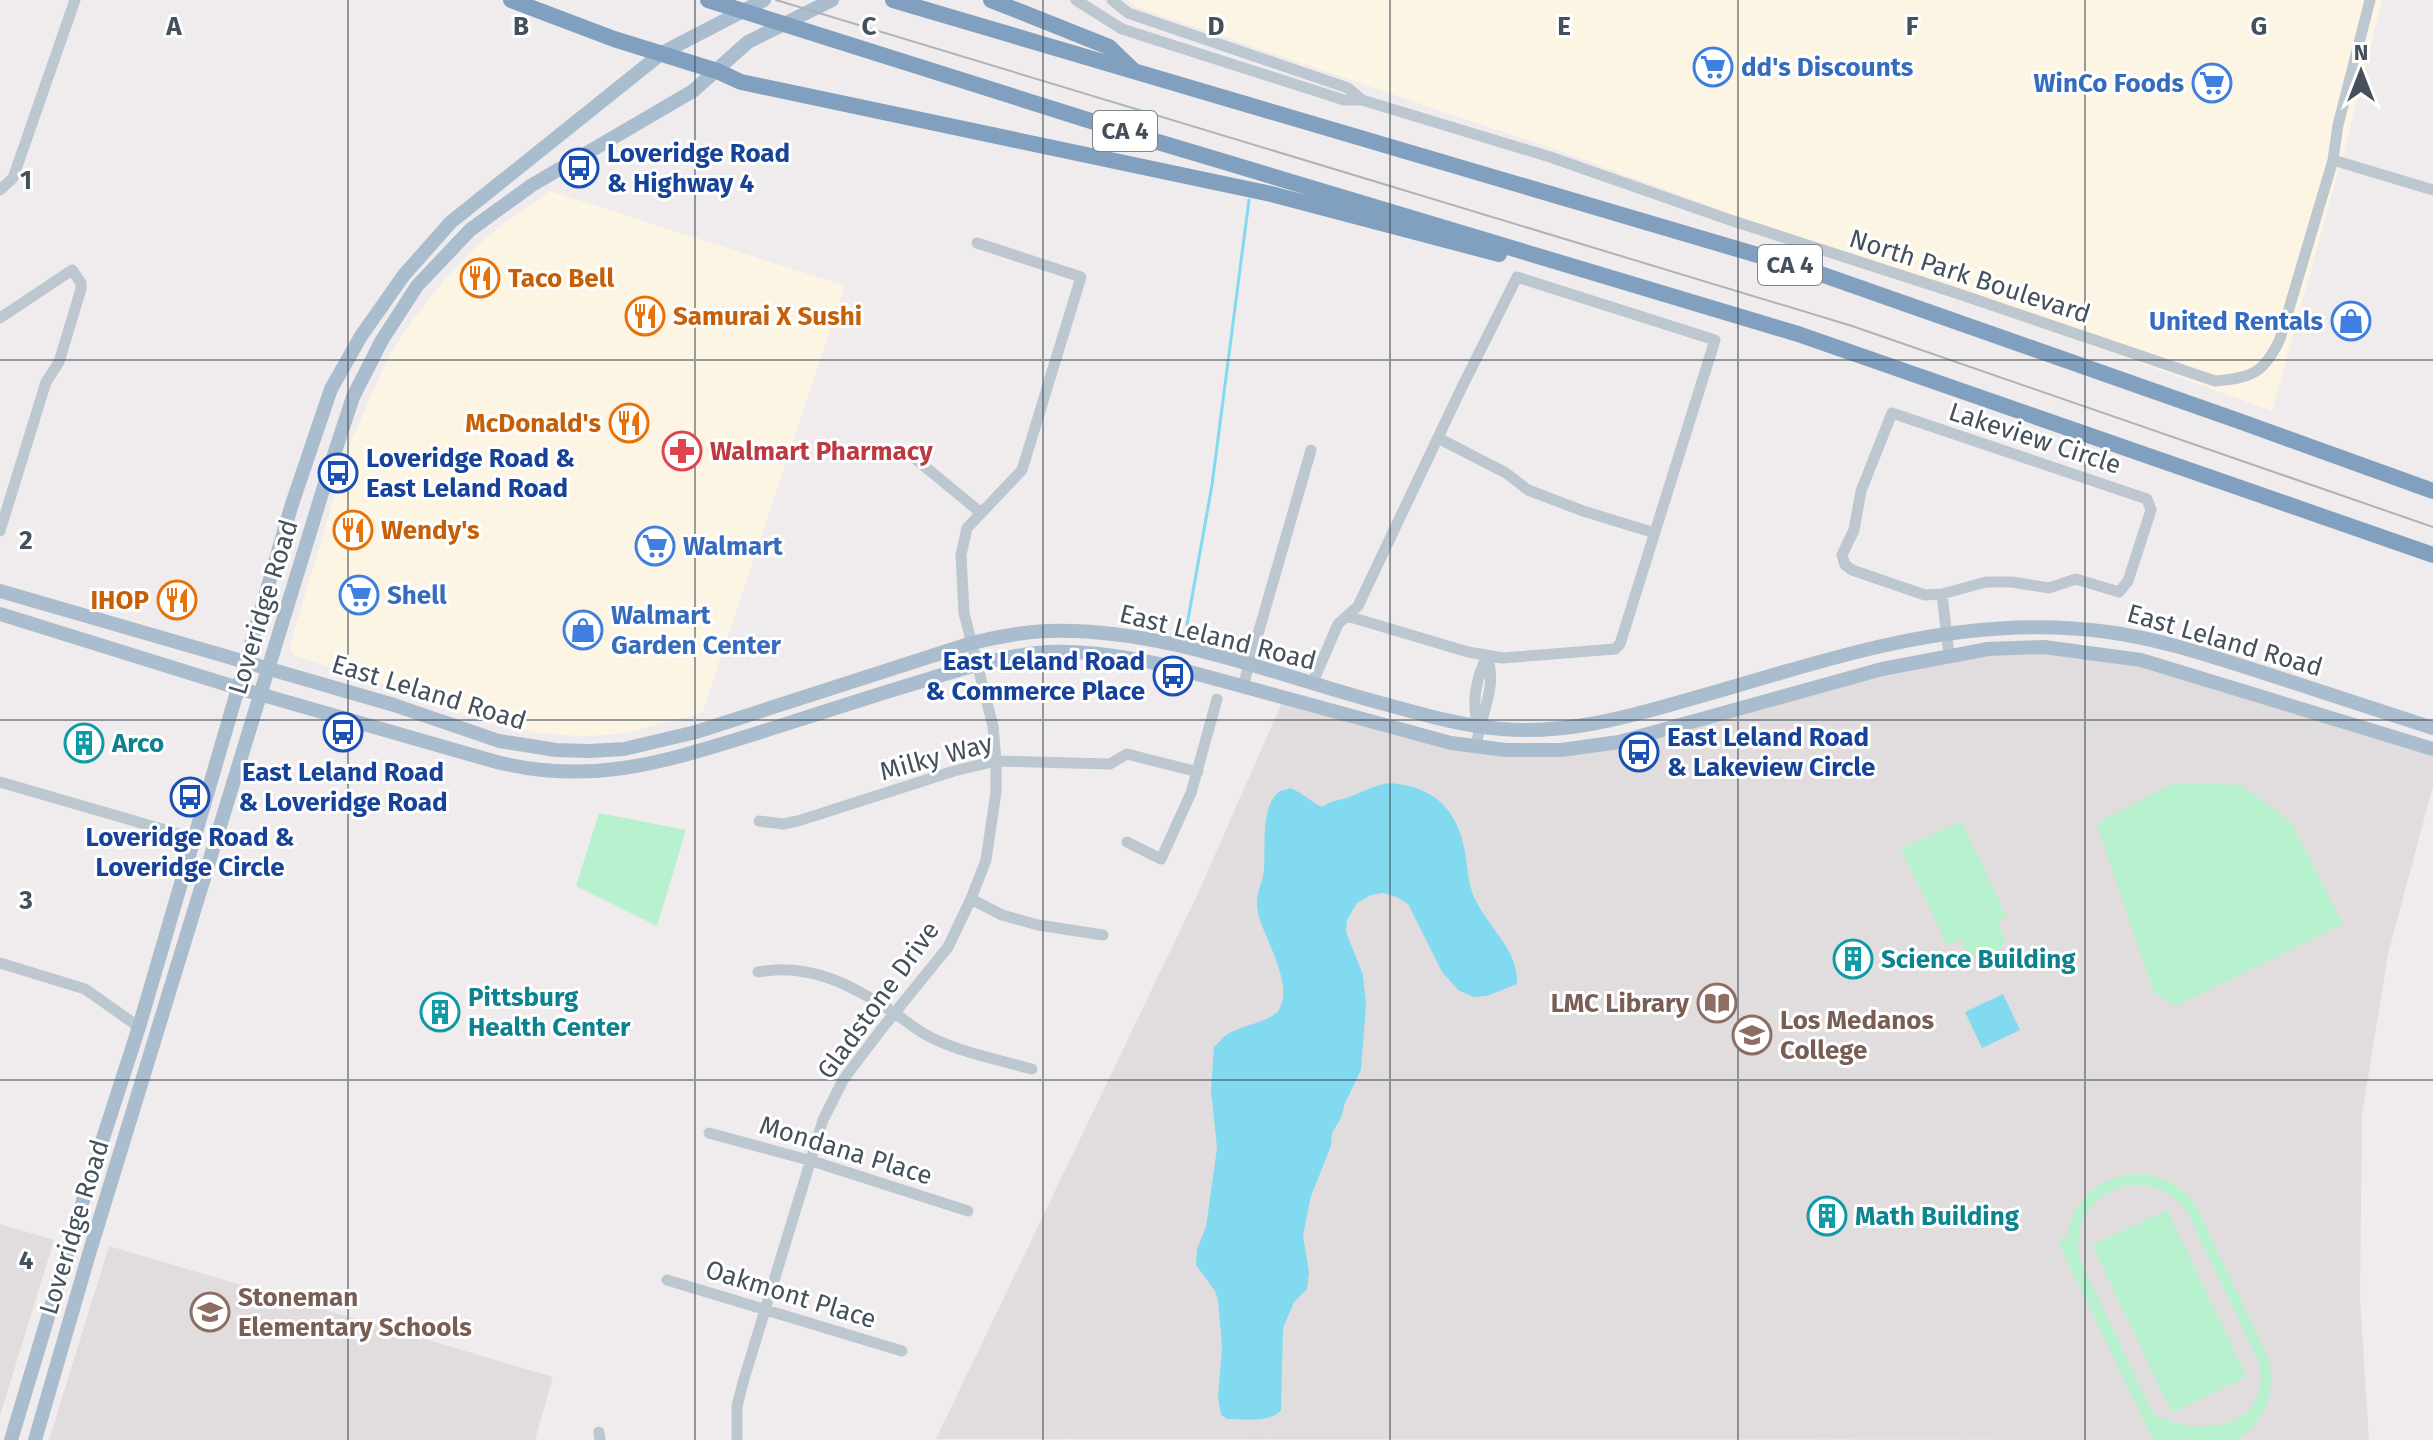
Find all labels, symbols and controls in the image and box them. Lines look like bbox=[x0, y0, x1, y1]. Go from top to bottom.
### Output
text: A bbox=[165, 11, 182, 42]
text: B bbox=[513, 11, 529, 42]
text: C bbox=[862, 11, 877, 42]
text: D bbox=[1208, 11, 1225, 42]
text: E bbox=[1557, 11, 1571, 42]
text: F bbox=[1906, 11, 1919, 42]
text: G bbox=[2251, 11, 2267, 42]
north arrow bbox=[2321, 32, 2401, 112]
text: N bbox=[2354, 39, 2368, 66]
supermarket icon: dd's Discounts bbox=[1692, 46, 1734, 88]
place label: dd's Discounts bbox=[1741, 52, 1914, 83]
supermarket icon: WinCo Foods bbox=[2191, 62, 2233, 104]
place label: WinCo Foods bbox=[2034, 68, 2184, 99]
road number: CA 4 bbox=[1093, 111, 1157, 151]
place label: Loveridge Road & Highway 4 bbox=[607, 138, 790, 199]
bus stop icon: Loveridge Road & Highway 4 bbox=[558, 147, 600, 189]
text: 1 bbox=[20, 165, 32, 196]
street label: North Park Boulevard bbox=[1845, 223, 2094, 330]
road number: CA 4 bbox=[1758, 245, 1822, 285]
restaurant icon: Taco Bell bbox=[459, 257, 501, 299]
place label: Taco Bell bbox=[508, 263, 614, 294]
restaurant icon: Samurai X Sushi bbox=[624, 295, 666, 337]
shop icon: United Rentals bbox=[2330, 300, 2372, 342]
place label: Samurai X Sushi bbox=[673, 301, 862, 332]
place label: United Rentals bbox=[2149, 306, 2323, 337]
street label: Lakeview Circle bbox=[1945, 396, 2125, 481]
restaurant icon: McDonald's bbox=[608, 402, 650, 444]
place label: McDonald's bbox=[465, 408, 601, 439]
pharmacy icon: Walmart Pharmacy bbox=[661, 430, 703, 472]
place label: Walmart Pharmacy bbox=[710, 436, 933, 467]
place label: Loveridge Road & East Leland Road bbox=[366, 443, 575, 504]
bus stop icon: Loveridge Road & East Leland Road bbox=[317, 452, 359, 494]
restaurant icon: Wendy's bbox=[332, 509, 374, 551]
place label: Wendy's bbox=[381, 515, 480, 546]
street label: Loveridge Road bbox=[222, 516, 305, 698]
text: 2 bbox=[19, 525, 33, 556]
supermarket icon: Walmart bbox=[634, 525, 676, 567]
place label: Walmart bbox=[683, 531, 784, 562]
supermarket icon: Shell bbox=[338, 574, 380, 616]
restaurant icon: IHOP bbox=[156, 579, 198, 621]
place label: Shell bbox=[387, 580, 447, 611]
place label: IHOP bbox=[90, 585, 149, 616]
street label: East Leland Road bbox=[1116, 598, 1319, 677]
street label: East Leland Road bbox=[2124, 598, 2326, 683]
place label: Walmart Garden Center bbox=[611, 600, 781, 661]
shop icon: Walmart Garden Center bbox=[562, 609, 604, 651]
place label: East Leland Road & Commerce Place bbox=[926, 646, 1145, 707]
street label: East Leland Road bbox=[328, 648, 530, 737]
bus stop icon: East Leland Road & Commerce Place bbox=[1152, 655, 1194, 697]
bus stop icon: East Leland Road & Loveridge Road bbox=[322, 711, 364, 753]
building icon: Arco bbox=[63, 722, 105, 764]
place label: East Leland Road & Lakeview Circle bbox=[1667, 722, 1875, 783]
place label: Arco bbox=[111, 728, 164, 759]
street label: Milky Way bbox=[876, 728, 996, 787]
bus stop icon: East Leland Road & Lakeview Circle bbox=[1618, 731, 1660, 773]
place label: East Leland Road & Loveridge Road bbox=[238, 757, 448, 818]
bus stop icon: Loveridge Road & Loveridge Circle bbox=[169, 776, 211, 818]
place label: Loveridge Road & Loveridge Circle bbox=[85, 822, 295, 883]
text: 3 bbox=[18, 885, 33, 916]
street label: Gladstone Drive bbox=[811, 915, 946, 1085]
building icon: Science Building bbox=[1832, 938, 1874, 980]
place label: Science Building bbox=[1881, 944, 2076, 975]
place label: Pittsburg Health Center bbox=[468, 982, 631, 1043]
library icon: LMC Library bbox=[1696, 982, 1738, 1024]
place label: LMC Library bbox=[1551, 988, 1690, 1019]
building icon: Pittsburg Health Center bbox=[419, 991, 461, 1033]
place label: Los Medanos College bbox=[1780, 1005, 1934, 1066]
school or university icon: Los Medanos College bbox=[1731, 1014, 1773, 1056]
street label: Mondana Place bbox=[756, 1109, 936, 1191]
street label: Loveridge Road bbox=[33, 1136, 116, 1318]
building icon: Math Building bbox=[1806, 1195, 1848, 1237]
place label: Math Building bbox=[1855, 1201, 2020, 1232]
text: 4 bbox=[19, 1245, 34, 1276]
street label: Oakmont Place bbox=[702, 1254, 880, 1335]
place label: Stoneman Elementary Schools bbox=[238, 1282, 472, 1343]
school or university icon: Stoneman Elementary Schools bbox=[189, 1291, 231, 1333]

